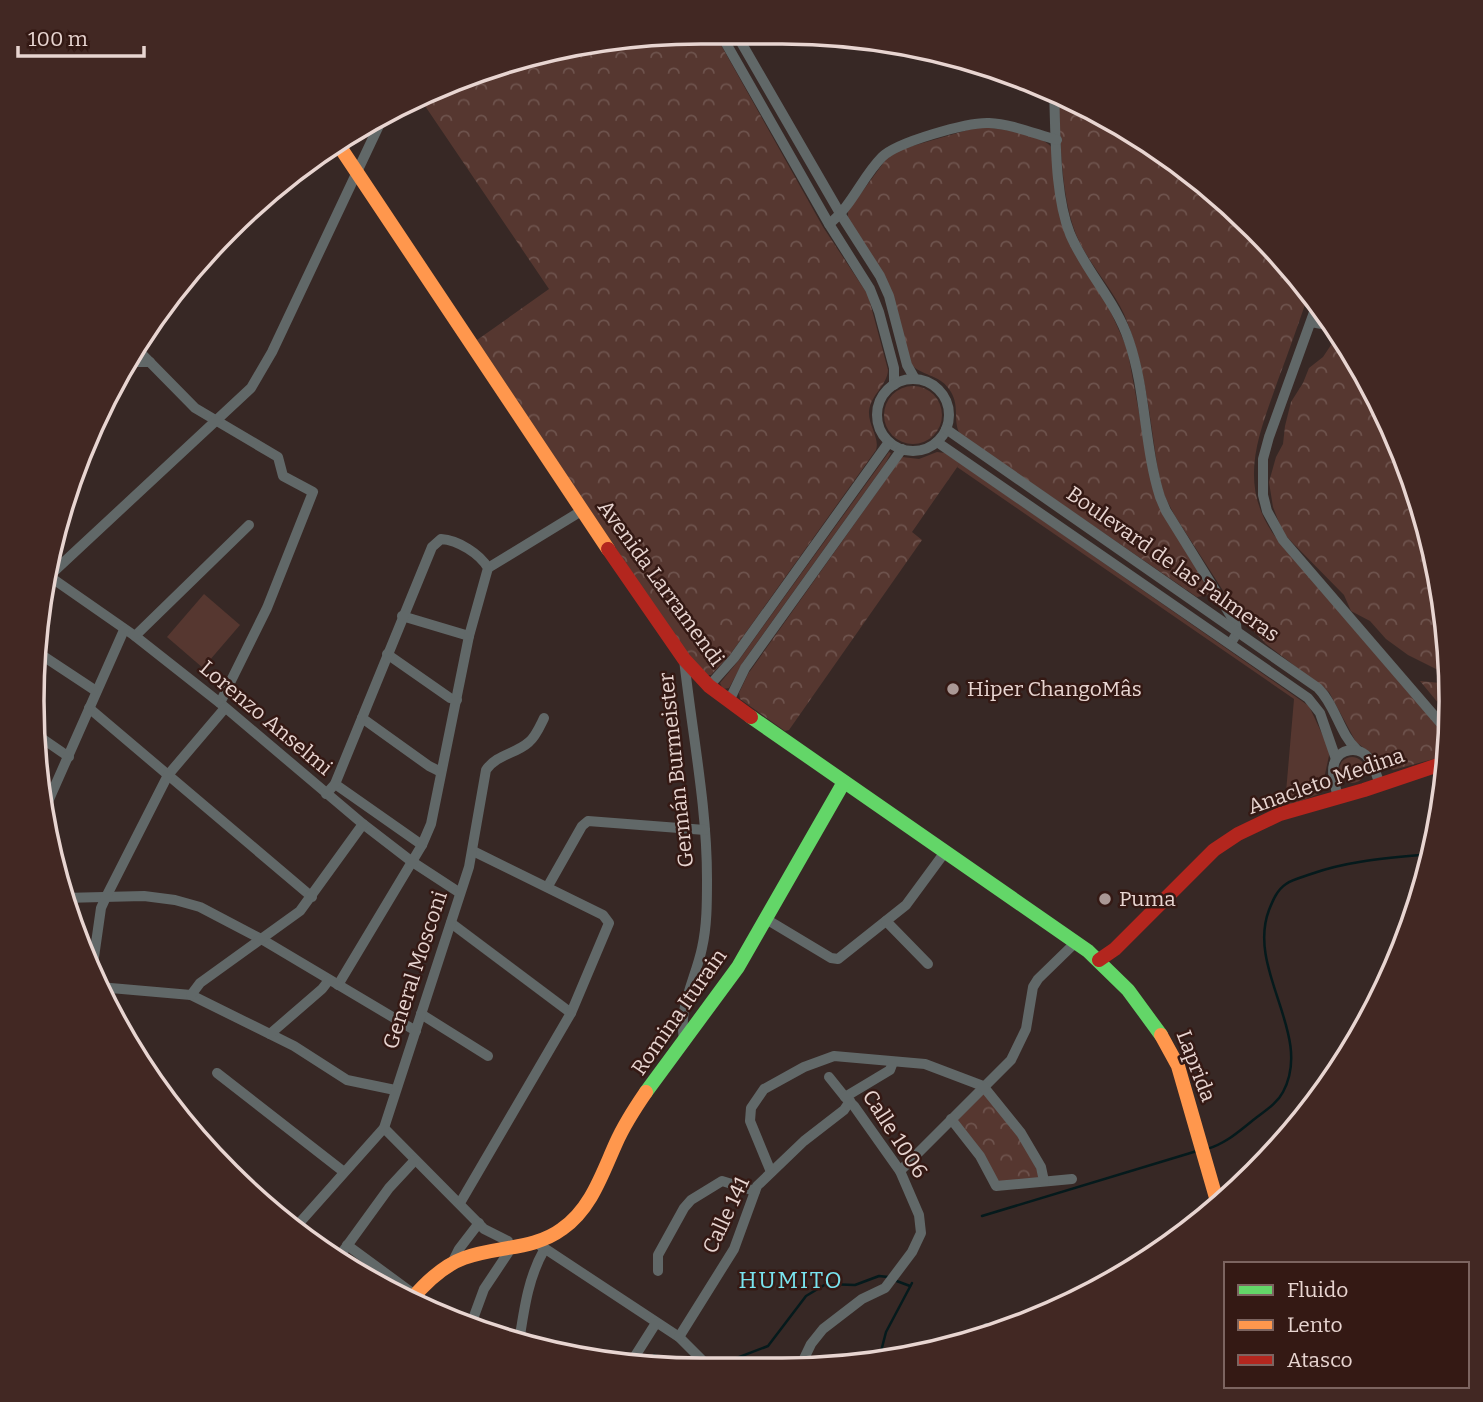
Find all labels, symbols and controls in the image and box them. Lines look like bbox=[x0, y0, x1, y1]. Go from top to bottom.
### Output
scale bar bbox=[18, 14, 144, 58]
text: 100 m bbox=[28, 26, 88, 52]
street label: Boulevard de las Palmeras bbox=[1062, 481, 1284, 647]
street label: Avenida Larramendi bbox=[592, 495, 730, 671]
street label: Lorenzo Anselmi bbox=[194, 655, 338, 781]
street label: Germán Burmeister bbox=[653, 671, 699, 869]
place label: Hiper ChangoMâs bbox=[967, 676, 1142, 702]
marker: Hiper ChangoMâs bbox=[945, 681, 961, 697]
street label: Anacleto Medina bbox=[1244, 742, 1408, 820]
place label: Puma bbox=[1119, 886, 1176, 912]
street label: General Mosconi bbox=[377, 888, 453, 1052]
marker: Puma bbox=[1097, 891, 1113, 907]
street label: Romina Iturain bbox=[626, 944, 732, 1080]
street label: Laprida bbox=[1171, 1027, 1222, 1106]
street label: Calle 1006 bbox=[857, 1085, 933, 1183]
street label: Calle 141 bbox=[697, 1172, 755, 1258]
legend bbox=[1224, 1262, 1469, 1388]
district label: HUMITO bbox=[738, 1266, 844, 1294]
text: Fluido bbox=[1287, 1277, 1348, 1303]
text: Lento bbox=[1287, 1312, 1343, 1338]
text: Atasco bbox=[1287, 1347, 1353, 1373]

